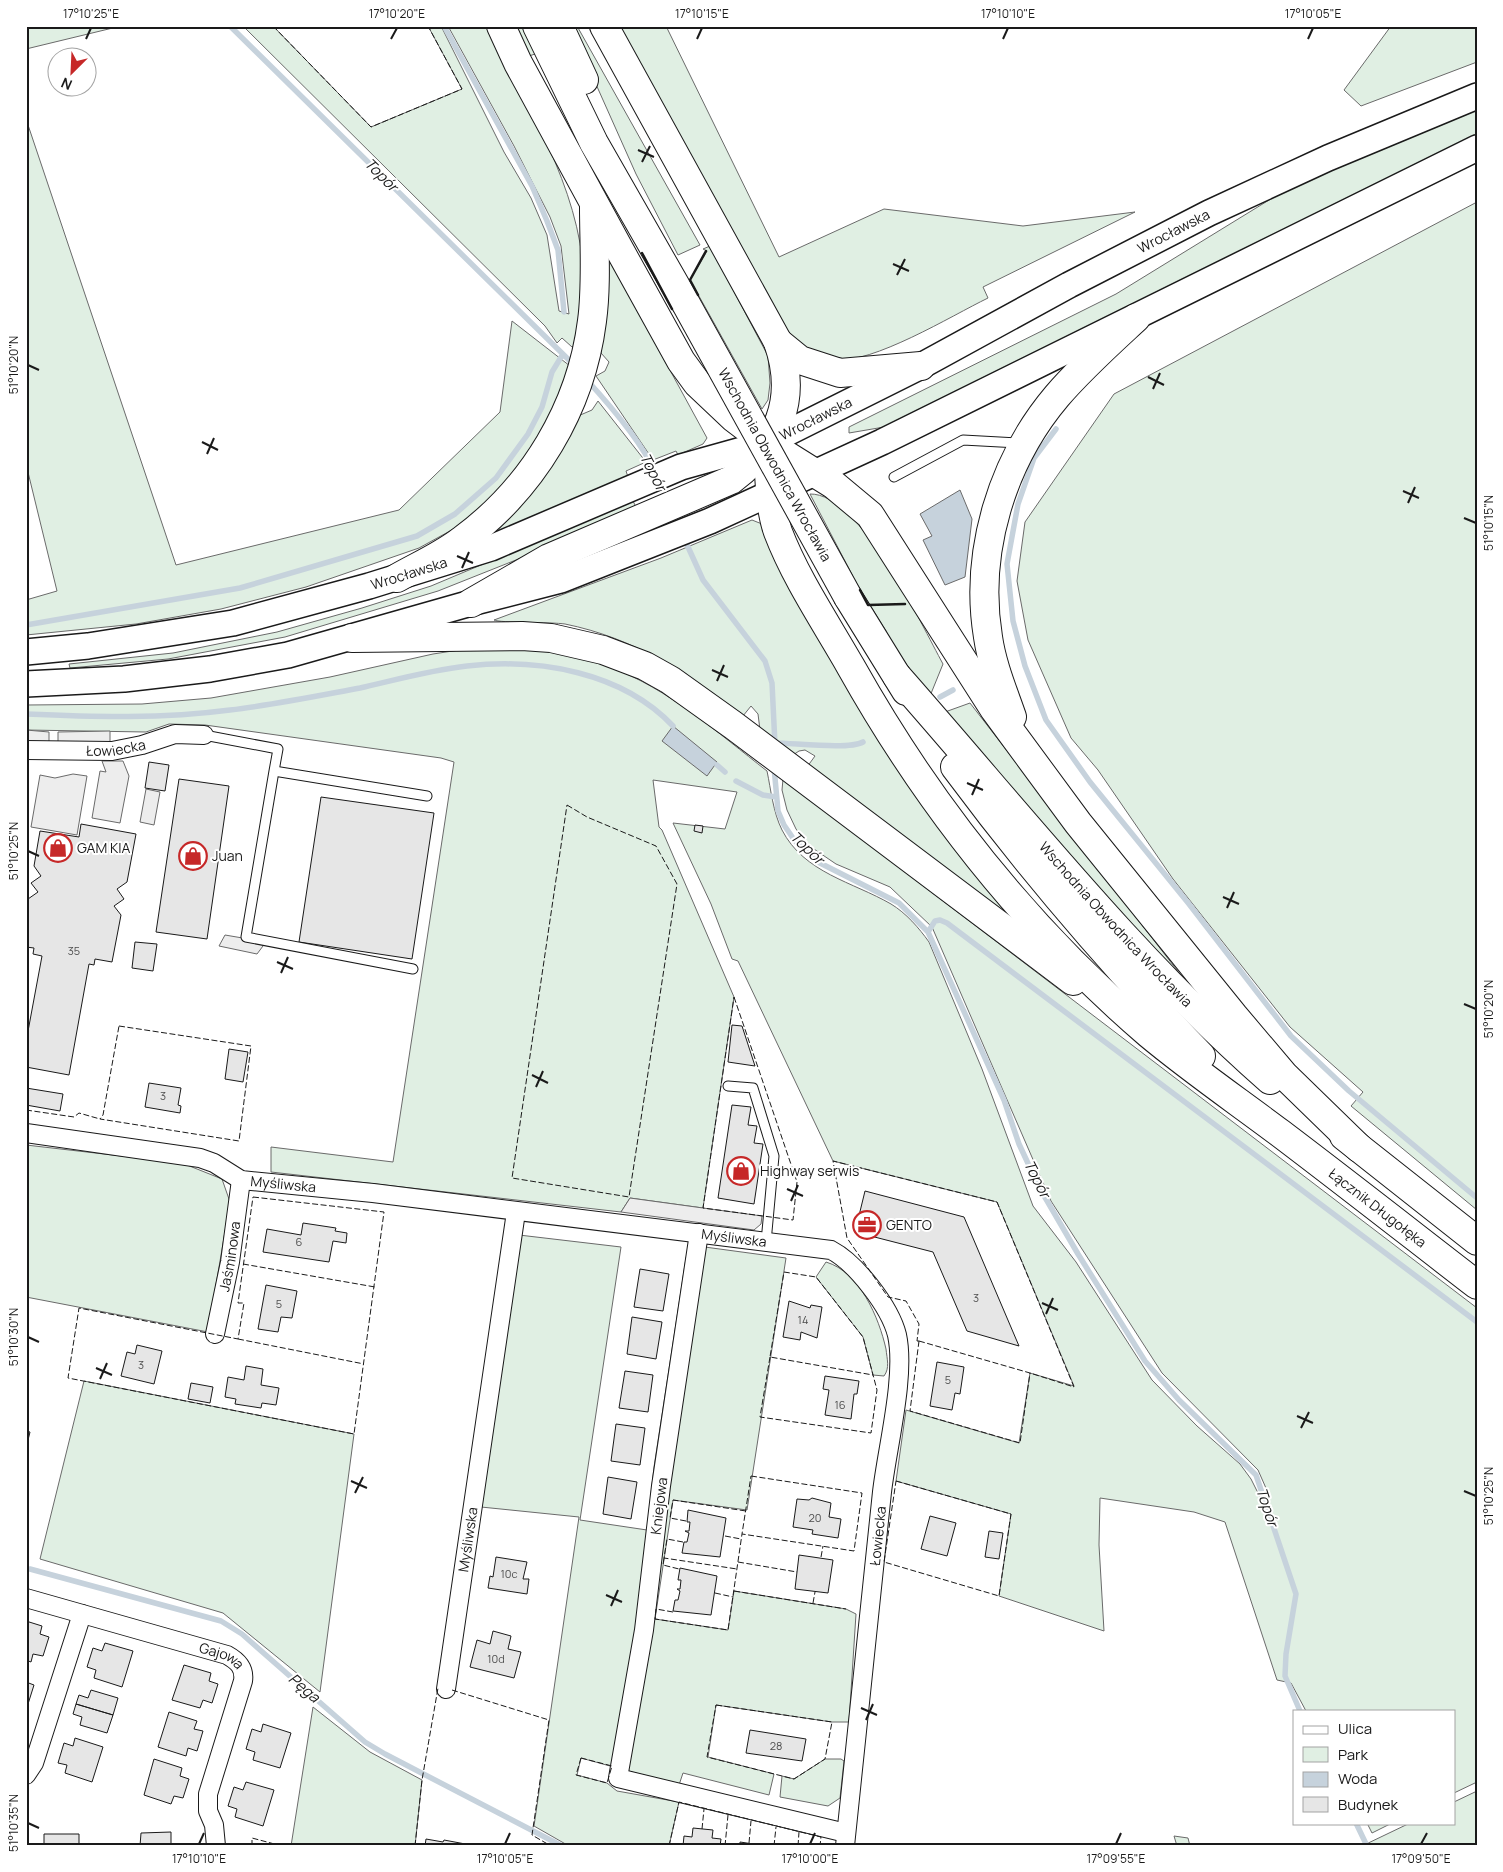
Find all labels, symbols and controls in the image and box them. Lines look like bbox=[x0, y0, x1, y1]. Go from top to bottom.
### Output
text: 17°10'25"E bbox=[63, 5, 119, 22]
text: 17°10'20"E bbox=[369, 5, 425, 22]
text: 17°10'15"E bbox=[675, 5, 729, 22]
text: 17°10'10"E bbox=[981, 5, 1035, 22]
text: 17°10'05"E bbox=[1285, 5, 1341, 22]
north arrow bbox=[48, 48, 98, 98]
text: N bbox=[58, 74, 75, 95]
water label: Topór bbox=[360, 153, 405, 198]
street label: Wrocławska bbox=[1134, 204, 1213, 257]
text: 51°10'20"N bbox=[5, 336, 22, 394]
street label: Wschodnia Obwodnica Wrocławia bbox=[714, 364, 836, 565]
street label: Wrocławska bbox=[776, 392, 855, 444]
water label: Topór bbox=[635, 449, 673, 497]
text: 51°10'15"N bbox=[1480, 495, 1497, 551]
street label: Wrocławska bbox=[368, 552, 449, 594]
street label: Łowiecka bbox=[86, 735, 147, 760]
text: 51°10'25"N bbox=[5, 822, 22, 880]
water label: Topór bbox=[786, 826, 831, 871]
shop icon: GAM KIA bbox=[43, 833, 73, 863]
street label: Wschodnia Obwodnica Wrocławia bbox=[1035, 837, 1197, 1011]
place label: GAM KIA bbox=[77, 838, 131, 857]
shop icon: Juan bbox=[178, 841, 208, 871]
place label: Juan bbox=[212, 846, 243, 865]
house number: 35 bbox=[68, 943, 80, 958]
text: 51°10'20"N bbox=[1480, 980, 1497, 1038]
house number: 3 bbox=[160, 1088, 166, 1103]
shop icon: Highway serwis bbox=[726, 1156, 756, 1186]
water label: Topór bbox=[1019, 1156, 1057, 1204]
place label: Highway serwis bbox=[760, 1161, 859, 1180]
street label: Łącznik Długołęka bbox=[1325, 1164, 1431, 1251]
street label: Myśliwska bbox=[250, 1171, 317, 1196]
office icon: GENTO bbox=[852, 1210, 882, 1240]
place label: GENTO bbox=[886, 1215, 932, 1234]
street label: Jaśminowa bbox=[214, 1220, 244, 1293]
street label: Myśliwska bbox=[700, 1224, 768, 1251]
house number: 6 bbox=[296, 1234, 303, 1249]
house number: 3 bbox=[973, 1290, 979, 1305]
house number: 5 bbox=[276, 1296, 282, 1311]
text: 51°10'30"N bbox=[5, 1308, 22, 1366]
house number: 14 bbox=[798, 1312, 808, 1327]
house number: 3 bbox=[138, 1357, 144, 1372]
house number: 5 bbox=[945, 1372, 951, 1387]
house number: 16 bbox=[834, 1397, 846, 1412]
text: 51°10'25"N bbox=[1480, 1467, 1497, 1525]
street label: Kniejowa bbox=[646, 1476, 671, 1536]
water label: Topór bbox=[1251, 1485, 1284, 1531]
street label: Łowiecka bbox=[865, 1505, 890, 1567]
street label: Myśliwska bbox=[453, 1506, 482, 1573]
house number: 20 bbox=[809, 1510, 821, 1525]
house number: 10c bbox=[500, 1566, 518, 1581]
street label: Gajowa bbox=[197, 1638, 249, 1673]
house number: 10d bbox=[487, 1651, 505, 1666]
water label: Pęga bbox=[284, 1668, 325, 1707]
legend bbox=[1293, 1710, 1456, 1824]
text: Ulica bbox=[1338, 1718, 1372, 1739]
house number: 28 bbox=[770, 1738, 782, 1753]
text: Park bbox=[1338, 1744, 1368, 1765]
text: Woda bbox=[1338, 1768, 1377, 1789]
text: 51°10'35"N bbox=[5, 1794, 22, 1852]
text: Budynek bbox=[1338, 1794, 1399, 1815]
text: 17°10'10"E bbox=[172, 1850, 226, 1867]
text: 17°10'05"E bbox=[477, 1850, 533, 1867]
text: 17°10'00"E bbox=[782, 1850, 839, 1867]
text: 17°09'55"E bbox=[1087, 1850, 1146, 1867]
text: 17°09'50"E bbox=[1391, 1850, 1451, 1867]

